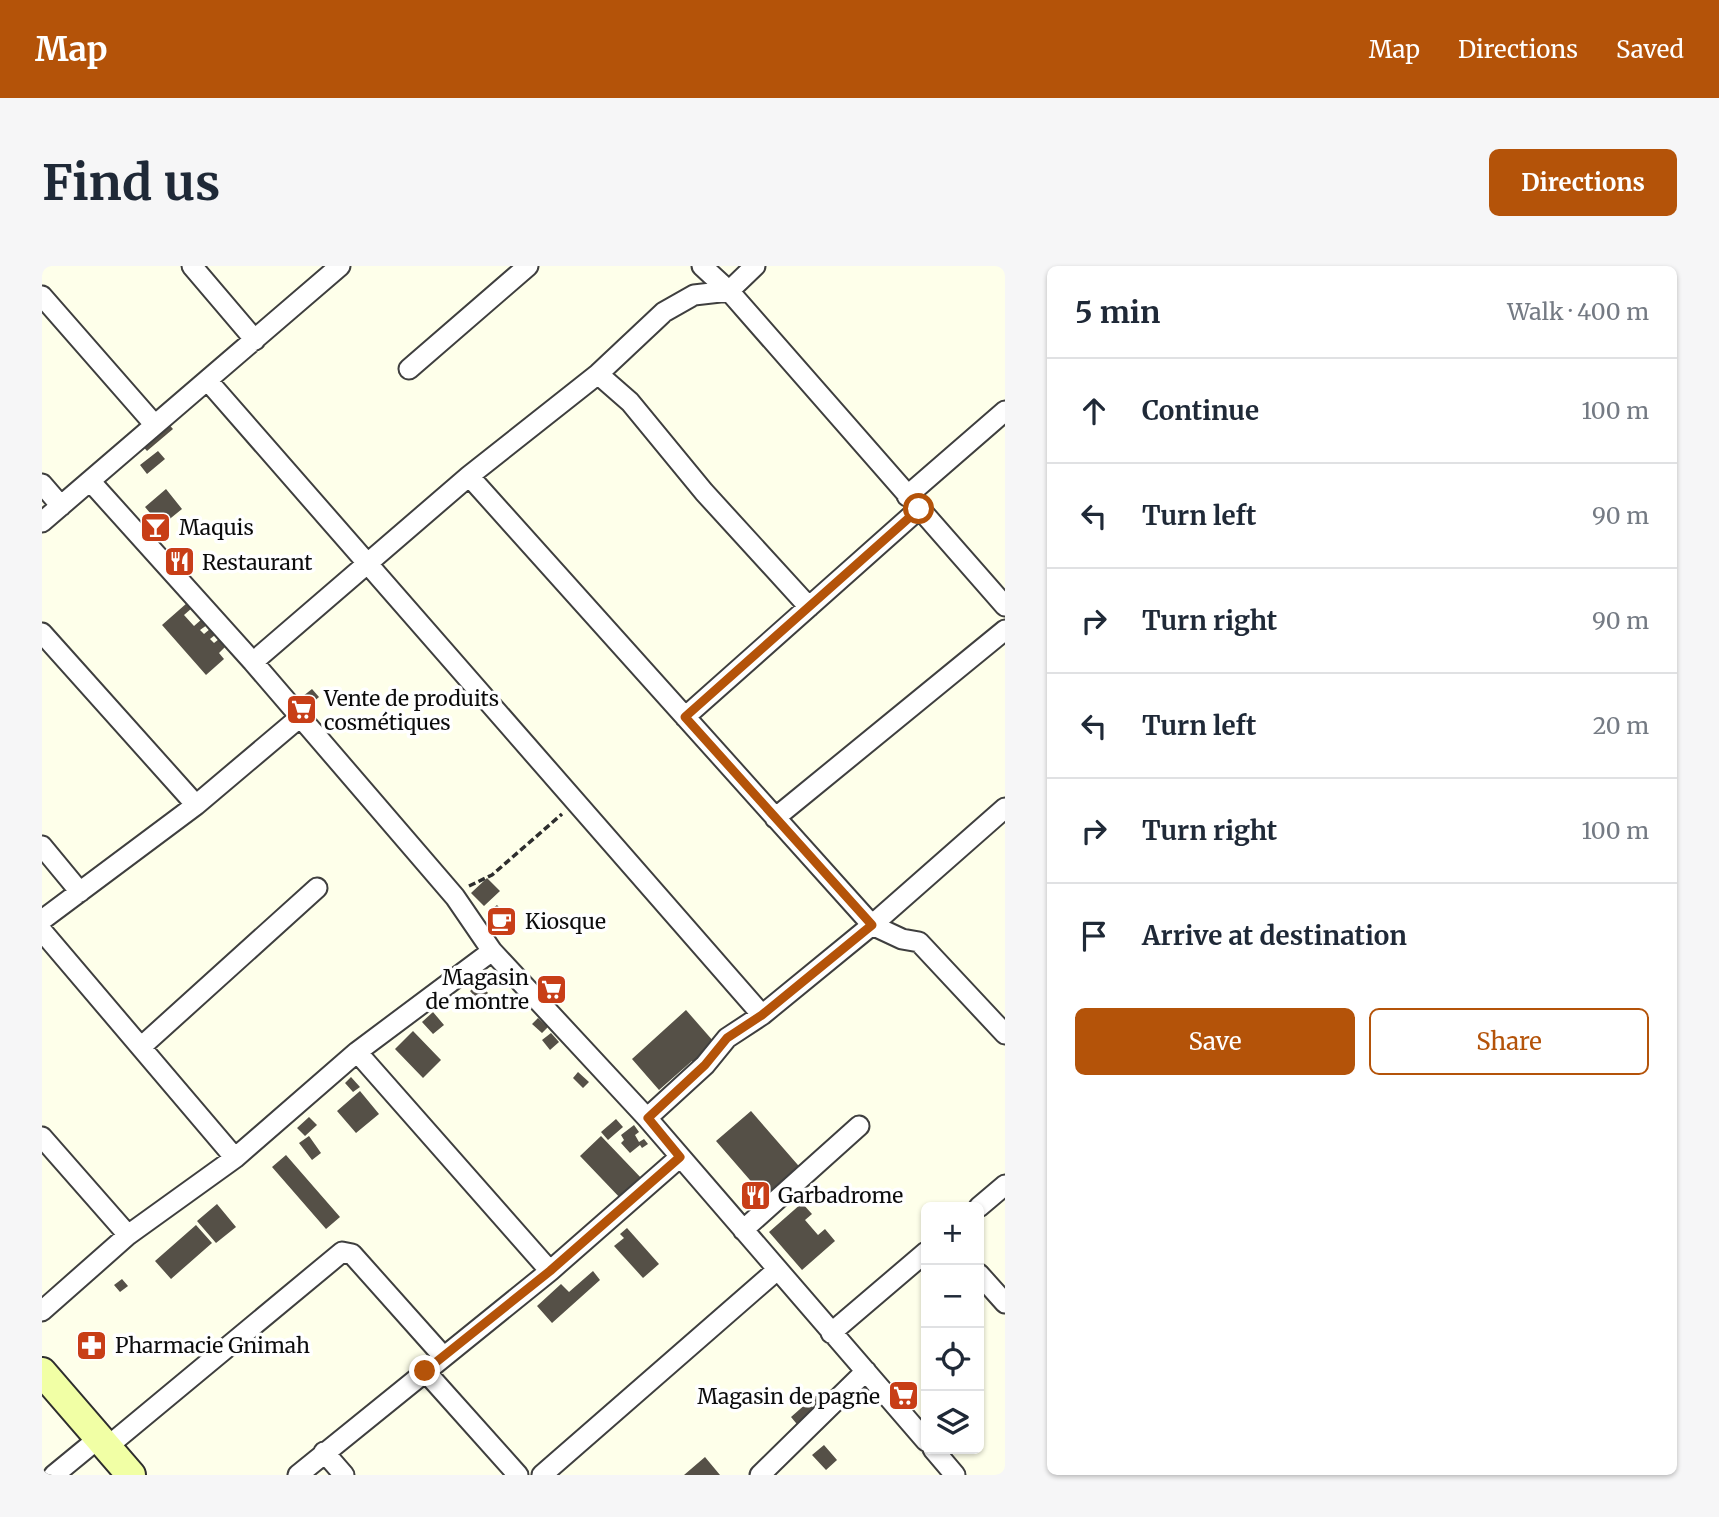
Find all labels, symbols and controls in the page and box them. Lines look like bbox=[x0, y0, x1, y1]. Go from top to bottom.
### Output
text: Map bbox=[35, 29, 108, 70]
text: Map bbox=[1369, 34, 1420, 65]
text: Directions bbox=[1458, 34, 1578, 65]
text: Saved bbox=[1616, 34, 1684, 65]
button: Directions bbox=[1489, 149, 1677, 216]
text: Find us bbox=[42, 152, 220, 213]
text: 5 min bbox=[1075, 293, 1160, 331]
text: Walk · 400 m bbox=[1507, 297, 1649, 326]
icon: ahead bbox=[1075, 392, 1113, 430]
text: Continue bbox=[1142, 394, 1259, 427]
text: 100 m bbox=[1581, 396, 1649, 425]
route start bbox=[903, 493, 934, 524]
icon: left bbox=[1075, 497, 1113, 535]
text: Turn left bbox=[1142, 499, 1256, 532]
text: 90 m bbox=[1592, 501, 1649, 530]
bar icon: Maquis bbox=[139, 510, 173, 544]
place label: Maquis bbox=[179, 514, 254, 541]
restaurant icon: Restaurant bbox=[162, 545, 196, 579]
place label: Restaurant bbox=[202, 549, 312, 576]
icon: right bbox=[1075, 602, 1113, 640]
text: Turn right bbox=[1142, 604, 1277, 637]
text: 90 m bbox=[1592, 606, 1649, 635]
place label: Vente de produits cosmétiques bbox=[323, 685, 499, 736]
supermarket icon: Vente de produits cosmétiques bbox=[284, 693, 318, 727]
icon: left bbox=[1075, 707, 1113, 745]
text: Turn left bbox=[1142, 709, 1256, 742]
text: 20 m bbox=[1593, 711, 1649, 740]
icon: right bbox=[1075, 812, 1113, 850]
text: Turn right bbox=[1142, 814, 1277, 847]
text: 100 m bbox=[1581, 816, 1649, 845]
cafe icon: Kiosque bbox=[485, 904, 519, 938]
place label: Kiosque bbox=[525, 908, 606, 935]
icon: arrive bbox=[1075, 917, 1113, 955]
text: Arrive at destination bbox=[1142, 919, 1407, 952]
place label: Magasin de montre bbox=[425, 964, 529, 1015]
supermarket icon: Magasin de montre bbox=[535, 972, 569, 1006]
button: Save bbox=[1075, 1008, 1355, 1075]
button: Share bbox=[1369, 1008, 1649, 1075]
restaurant icon: Garbadrome bbox=[738, 1178, 772, 1212]
place label: Garbadrome bbox=[778, 1182, 903, 1209]
map controls bbox=[921, 1202, 984, 1454]
button: + bbox=[921, 1202, 984, 1265]
button: − bbox=[921, 1265, 984, 1328]
pharmacy icon: Pharmacie Gnimah bbox=[75, 1328, 109, 1362]
button: locate bbox=[921, 1328, 984, 1391]
place label: Pharmacie Gnimah bbox=[115, 1332, 310, 1359]
route end bbox=[409, 1355, 440, 1386]
supermarket icon: Magasin de pagne bbox=[886, 1379, 920, 1413]
place label: Magasin de pagne bbox=[697, 1383, 880, 1410]
button: layers bbox=[921, 1391, 984, 1454]

